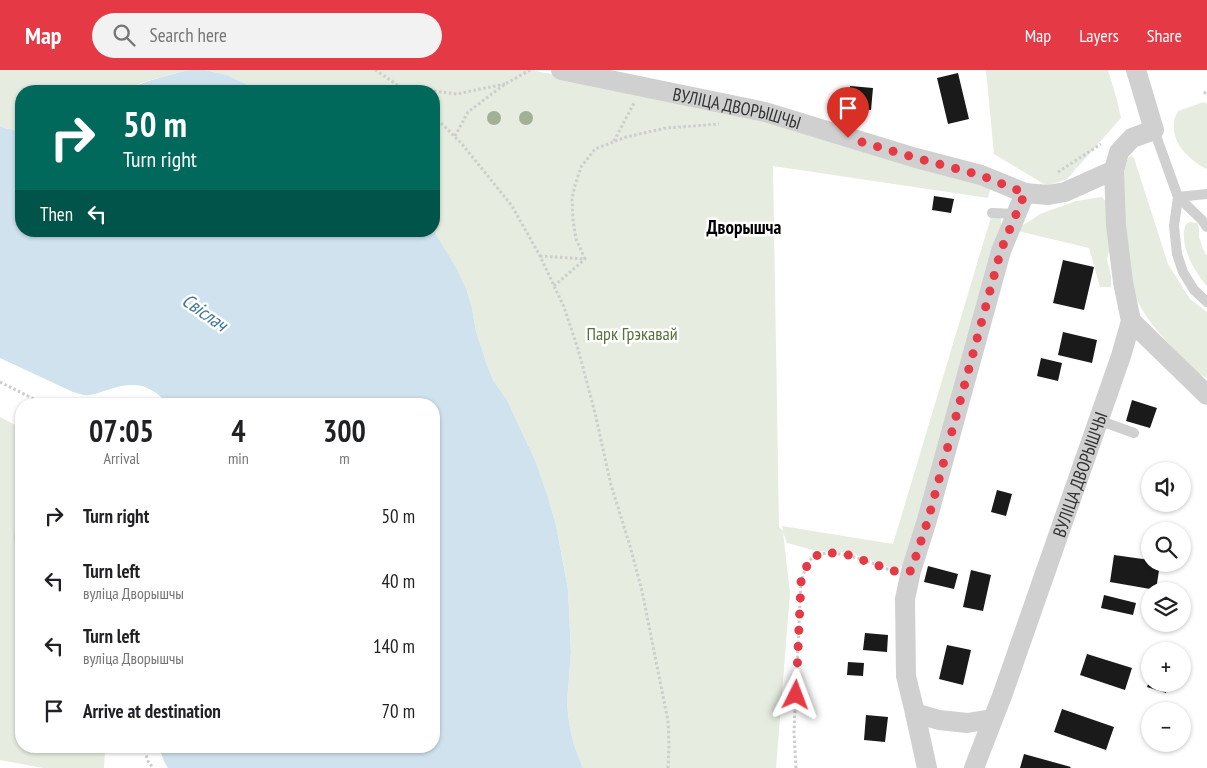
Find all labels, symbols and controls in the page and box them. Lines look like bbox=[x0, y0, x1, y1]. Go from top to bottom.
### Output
search box bbox=[92, 13, 442, 58]
text: Map bbox=[25, 20, 62, 51]
icon: search bbox=[110, 21, 138, 49]
text: Search here bbox=[150, 23, 227, 47]
text: Map bbox=[1025, 24, 1051, 47]
text: Layers bbox=[1079, 24, 1119, 47]
text: Share bbox=[1147, 24, 1182, 47]
street label: ВУЛІЦА ДВОРЫШЧЫ bbox=[671, 82, 804, 134]
pin bbox=[827, 87, 869, 138]
icon: arrive bbox=[834, 94, 862, 122]
text: 50 m bbox=[123, 101, 187, 147]
icon: right bbox=[40, 105, 105, 170]
text: Turn right bbox=[123, 145, 197, 173]
icon: left bbox=[83, 200, 111, 228]
text: Then bbox=[40, 202, 73, 226]
district label: Дворышча bbox=[707, 215, 782, 239]
water label: Свіслач bbox=[178, 288, 234, 337]
park label: Парк Грэкавай bbox=[586, 322, 678, 345]
street label: ВУЛІЦА ДВОРЫШЧЫ bbox=[1047, 409, 1112, 540]
text: 07:05 bbox=[89, 411, 154, 450]
text: 4 bbox=[231, 411, 246, 450]
text: 300 bbox=[323, 411, 366, 450]
text: Arrival bbox=[103, 448, 140, 468]
text: min bbox=[228, 448, 249, 468]
text: m bbox=[339, 448, 350, 468]
map controls bbox=[1141, 462, 1191, 752]
button: sound bbox=[1141, 462, 1191, 512]
icon: right bbox=[40, 502, 68, 530]
text: Turn right bbox=[83, 504, 149, 528]
text: 50 m bbox=[382, 504, 415, 528]
button: search bbox=[1141, 522, 1191, 572]
text: Turn left bbox=[83, 559, 140, 583]
icon: left bbox=[40, 567, 68, 595]
text: 40 m bbox=[382, 569, 415, 593]
button: layers bbox=[1141, 582, 1191, 632]
text: вуліца Дворышчы bbox=[83, 583, 184, 603]
text: Turn left bbox=[83, 624, 140, 648]
icon: left bbox=[40, 632, 68, 660]
text: 140 m bbox=[373, 634, 415, 658]
button: + bbox=[1141, 642, 1191, 692]
text: вуліца Дворышчы bbox=[83, 648, 184, 668]
position arrow bbox=[769, 668, 821, 720]
icon: arrive bbox=[40, 697, 68, 725]
text: Arrive at destination bbox=[83, 699, 221, 723]
text: 70 m bbox=[382, 699, 415, 723]
button: − bbox=[1141, 702, 1191, 752]

